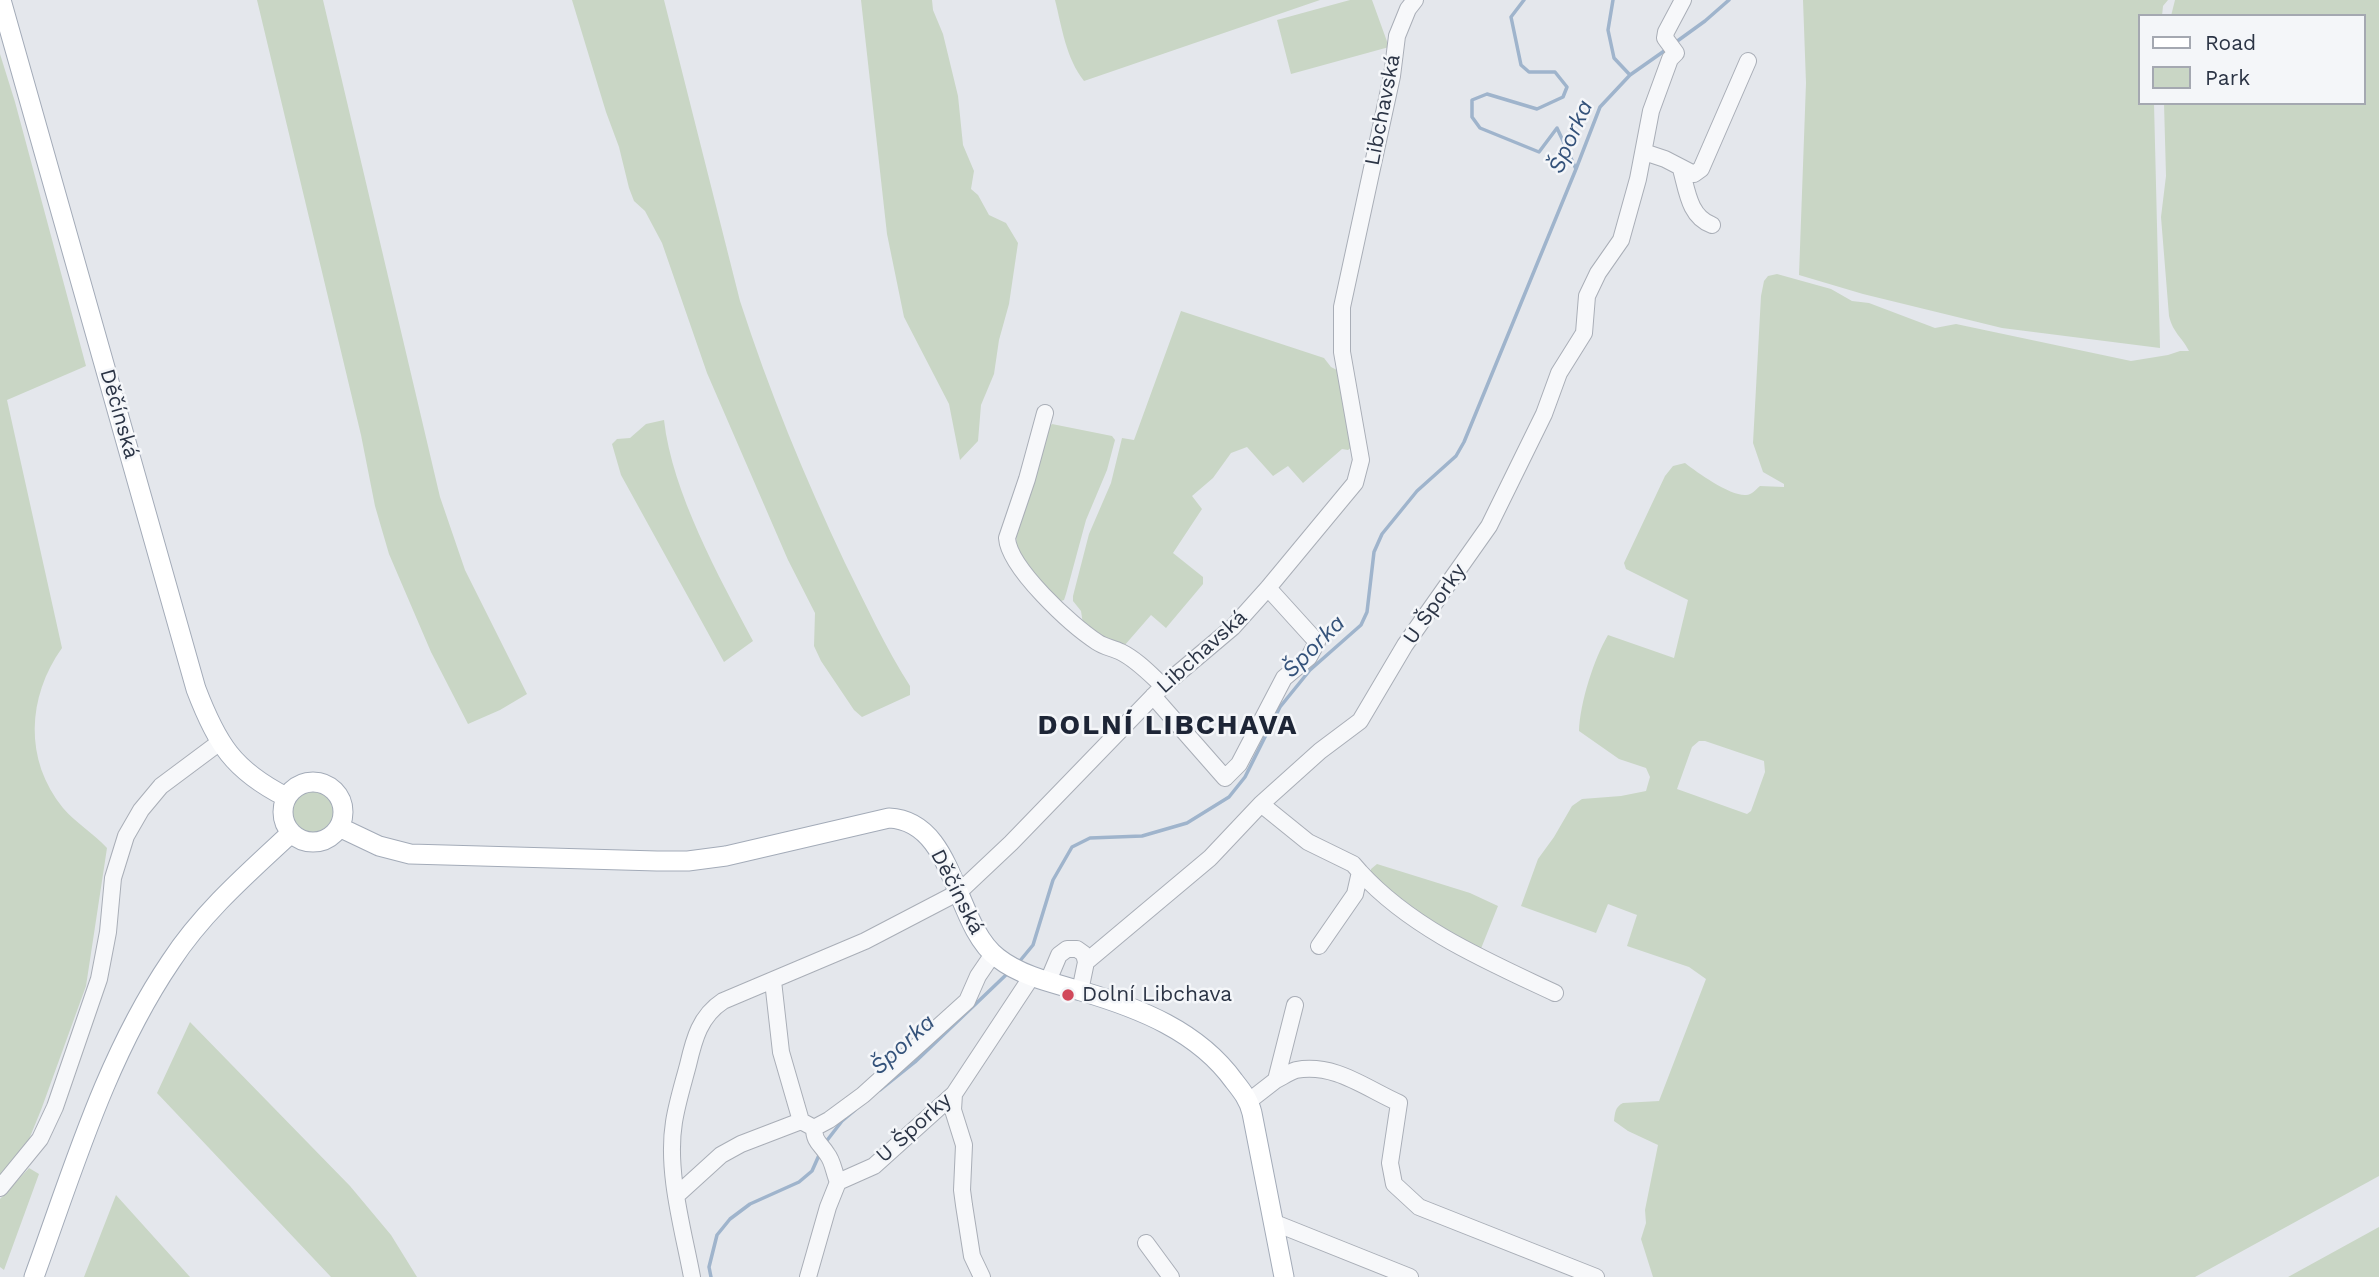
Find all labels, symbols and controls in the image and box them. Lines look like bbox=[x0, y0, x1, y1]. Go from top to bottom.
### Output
legend bbox=[2138, 14, 2365, 105]
text: Road bbox=[2205, 30, 2256, 55]
street label: Libchavská bbox=[1360, 52, 1406, 168]
text: Park bbox=[2205, 65, 2250, 90]
water label: Šporka bbox=[1543, 96, 1599, 178]
street label: Děčínská bbox=[94, 366, 144, 462]
street label: U Šporky bbox=[1398, 559, 1472, 649]
street label: Libchavská bbox=[1152, 605, 1252, 699]
water label: Šporka bbox=[1277, 610, 1351, 684]
district label: DOLNÍ LIBCHAVA bbox=[1039, 709, 1297, 743]
street label: Děčínská bbox=[925, 845, 989, 939]
place label: Dolní Libchava bbox=[1082, 982, 1232, 1008]
marker: Dolní Libchava bbox=[1060, 987, 1076, 1003]
water label: Šporka bbox=[865, 1009, 941, 1081]
street label: U Šporky bbox=[871, 1088, 957, 1168]

